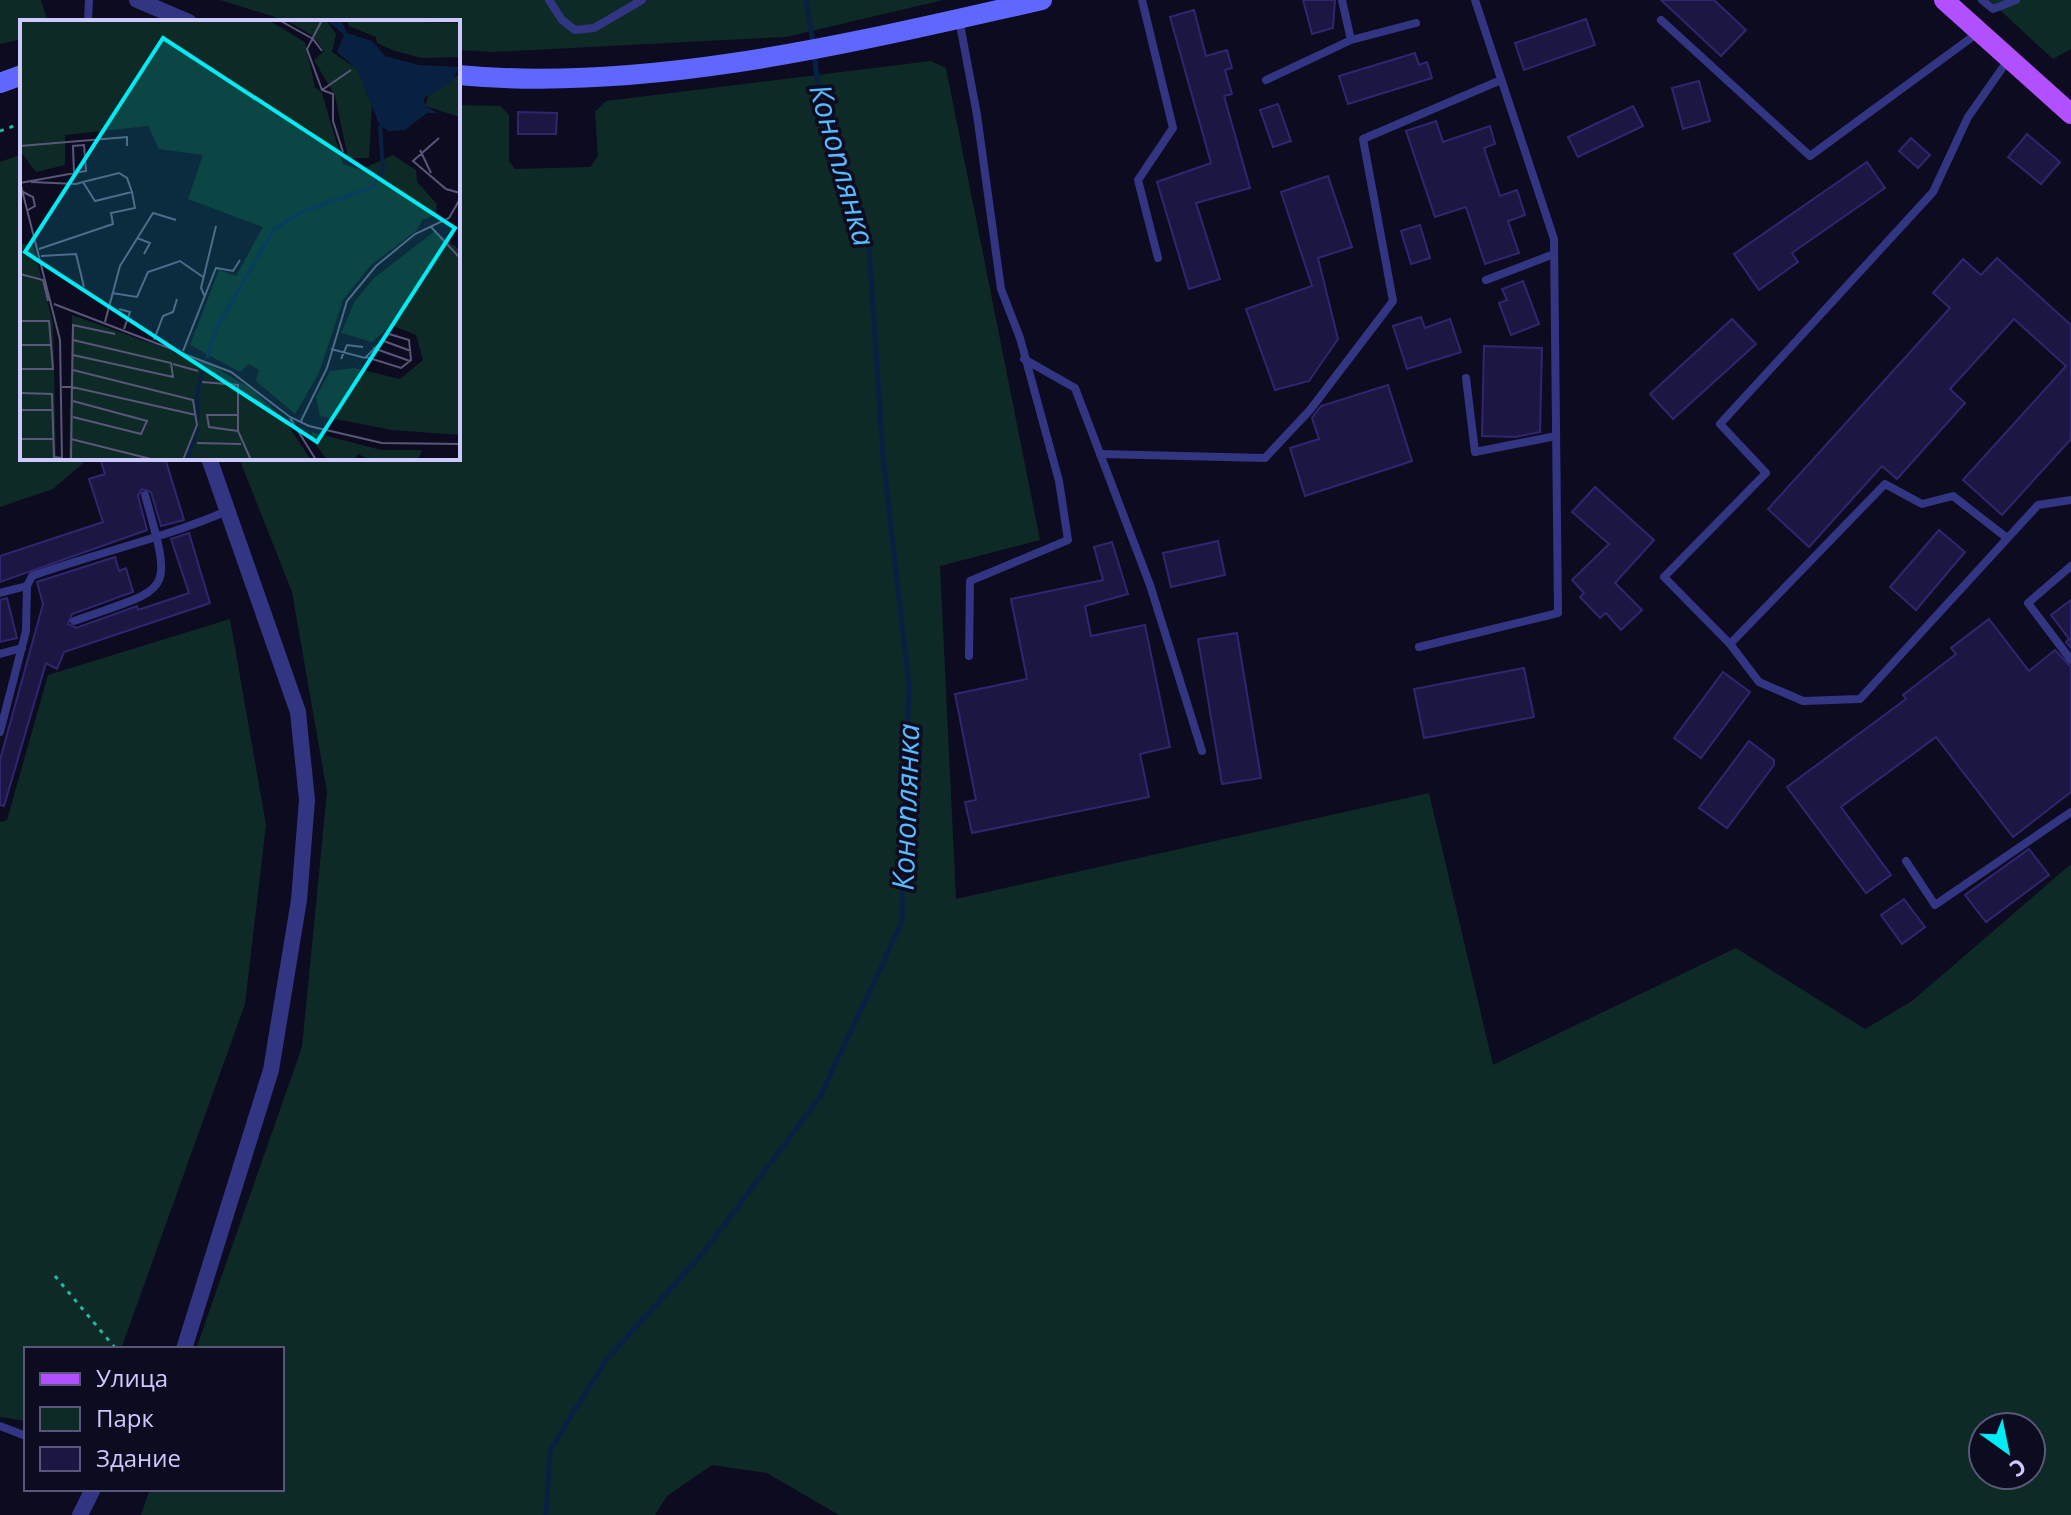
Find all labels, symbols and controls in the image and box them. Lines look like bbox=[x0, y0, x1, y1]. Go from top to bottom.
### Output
inset map bbox=[20, 20, 460, 460]
water label: Коноплянка bbox=[800, 79, 886, 251]
water label: Коноплянка bbox=[882, 723, 928, 891]
legend bbox=[24, 1347, 284, 1491]
text: Улица bbox=[96, 1361, 168, 1394]
text: Парк bbox=[96, 1401, 154, 1434]
north arrow bbox=[1967, 1411, 2047, 1491]
text: Здание bbox=[96, 1441, 181, 1474]
text: С bbox=[2004, 1452, 2032, 1485]

